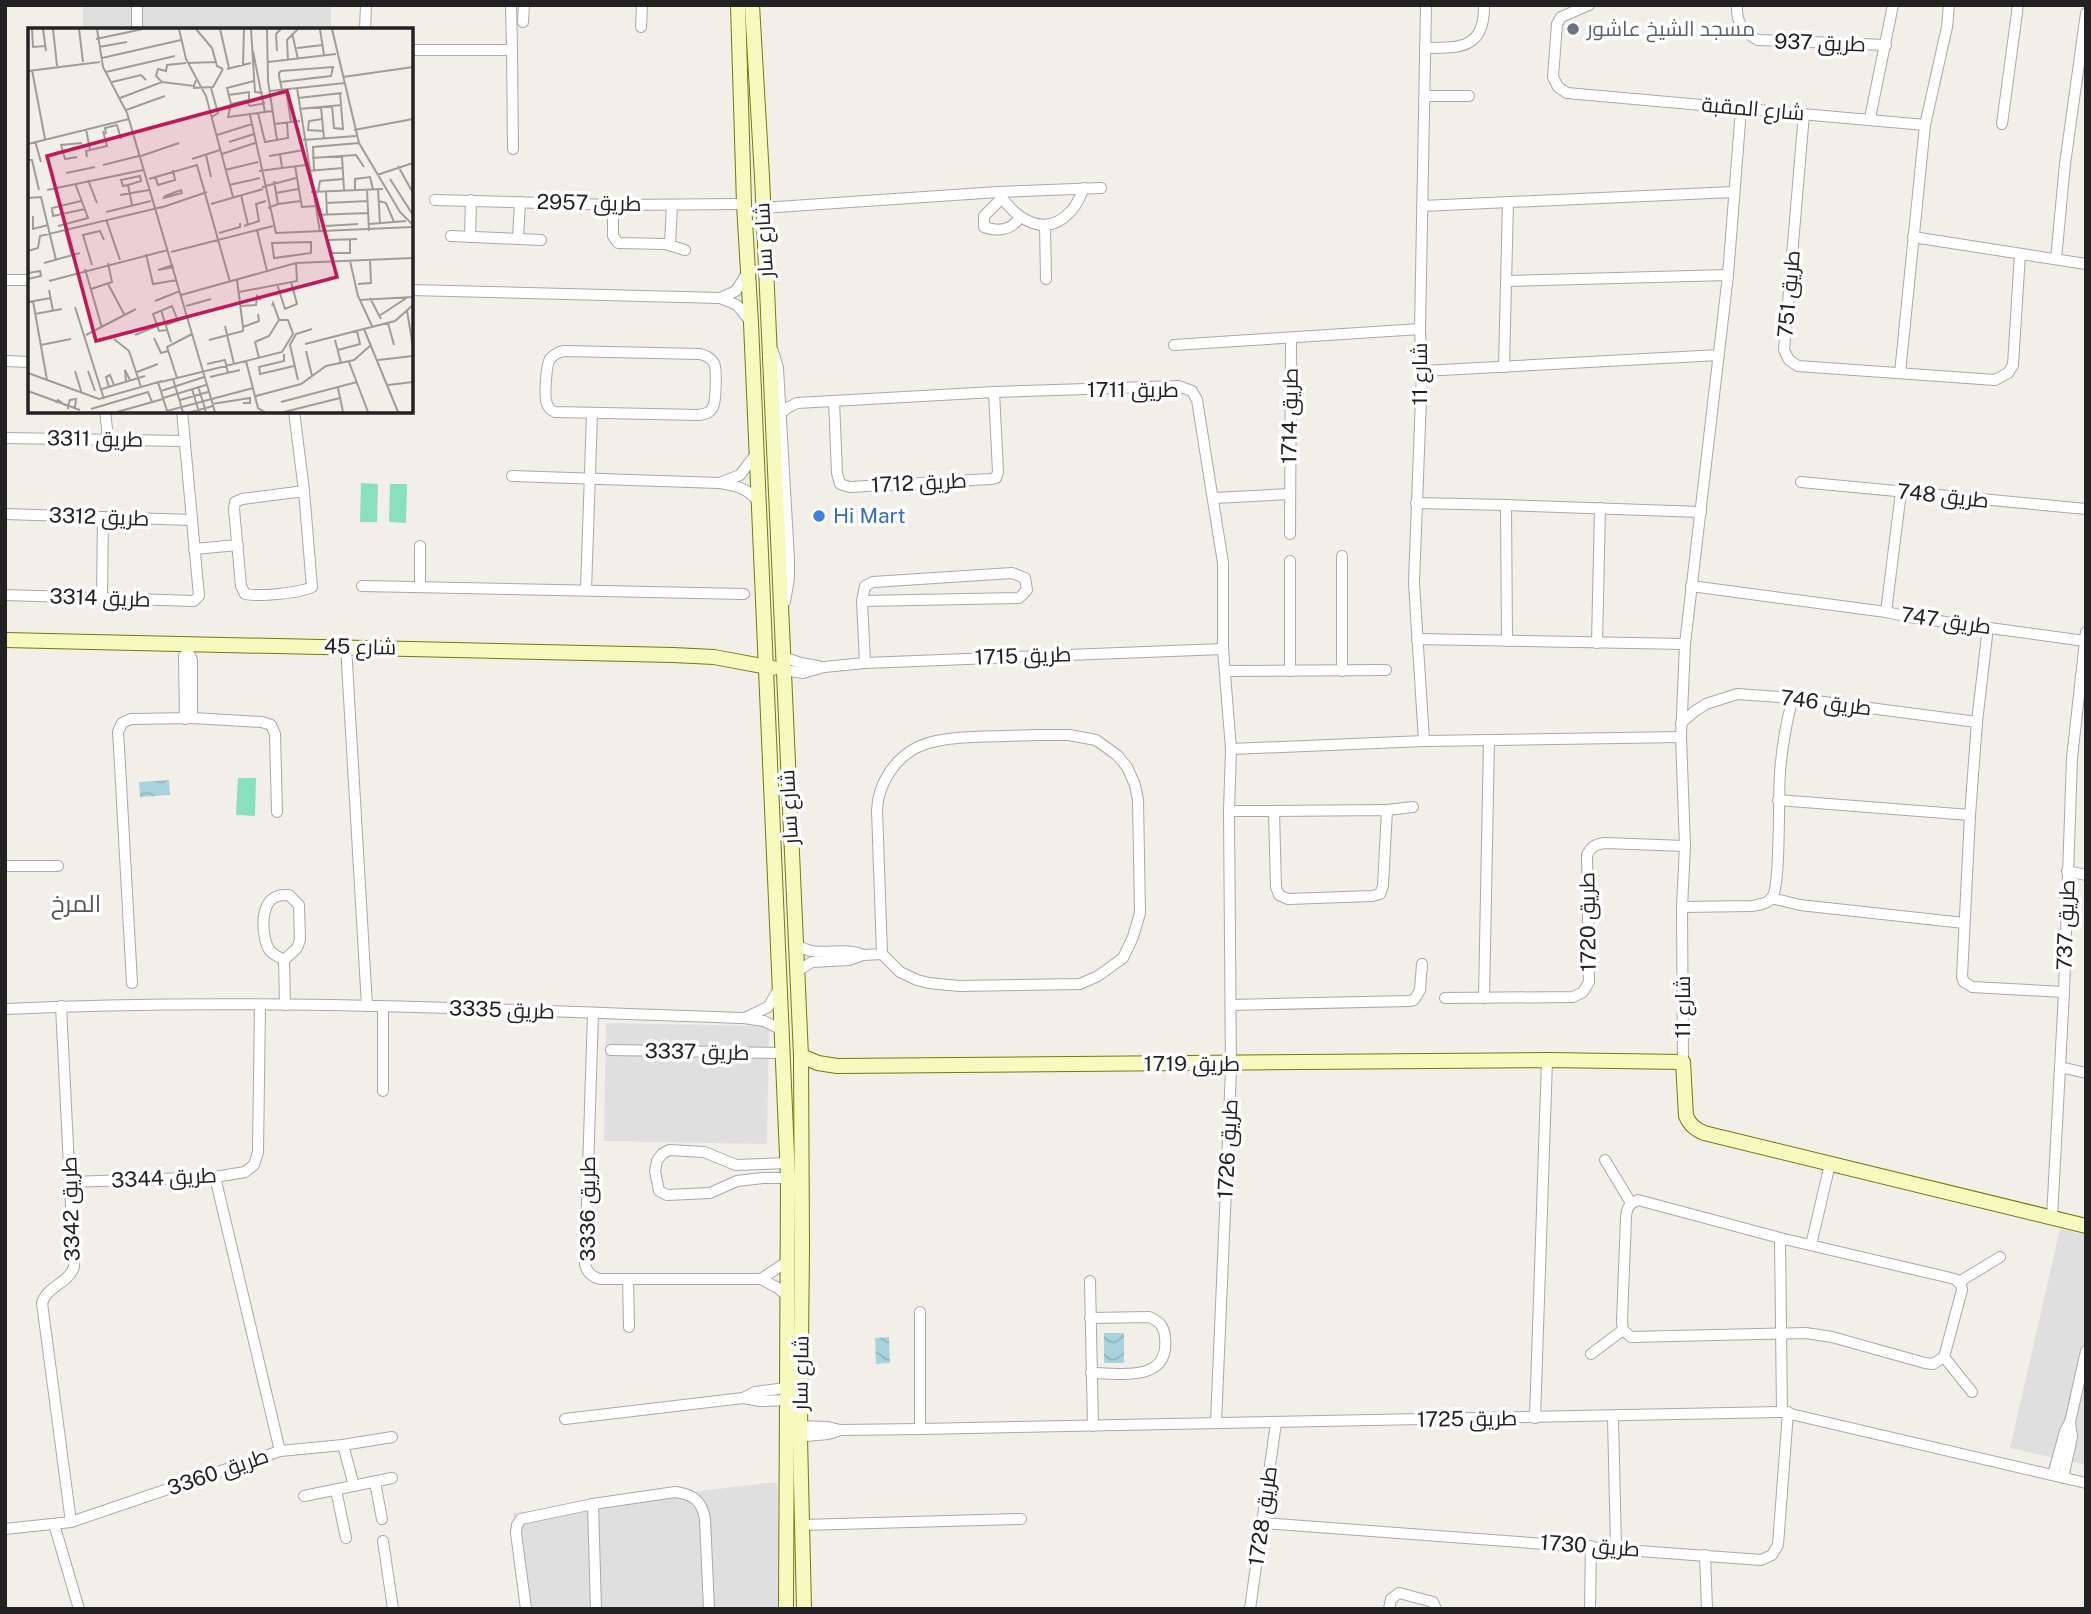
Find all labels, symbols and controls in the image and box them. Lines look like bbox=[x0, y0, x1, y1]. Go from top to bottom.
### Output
place label: مسجد الشيخ عاشور bbox=[1586, 16, 1755, 43]
marker: مسجد الشيخ عاشور bbox=[1565, 21, 1581, 37]
inset map bbox=[28, 28, 413, 413]
street label: طريق 937 bbox=[1774, 28, 1866, 58]
street label: شارع المقبة bbox=[1700, 92, 1805, 127]
street label: طريق 2957 bbox=[536, 189, 642, 217]
street label: شارع سار bbox=[749, 202, 780, 279]
street label: طريق 751 bbox=[1772, 249, 1806, 339]
street label: شارع 11 bbox=[1407, 343, 1434, 405]
street label: طريق 1714 bbox=[1276, 368, 1304, 464]
street label: طريق 1711 bbox=[1087, 377, 1179, 403]
street label: طريق 3311 bbox=[47, 425, 143, 453]
street label: طريق 1712 bbox=[871, 468, 967, 498]
street label: طريق 748 bbox=[1896, 478, 1990, 514]
street label: طريق 3312 bbox=[48, 502, 150, 532]
place label: Hi Mart bbox=[833, 503, 906, 528]
marker: Hi Mart bbox=[811, 508, 827, 524]
street label: طريق 3314 bbox=[49, 583, 151, 613]
street label: طريق 747 bbox=[1899, 602, 1993, 640]
street label: شارع 45 bbox=[324, 633, 396, 662]
street label: طريق 1715 bbox=[974, 641, 1072, 671]
street label: طريق 746 bbox=[1779, 685, 1873, 721]
street label: شارع سار bbox=[774, 769, 805, 846]
street label: طريق 1720 bbox=[1574, 872, 1602, 972]
street label: طريق 737 bbox=[2051, 879, 2081, 971]
district label: المرخ bbox=[51, 889, 101, 920]
street label: شارع 11 bbox=[1670, 976, 1697, 1038]
street label: طريق 3335 bbox=[449, 995, 555, 1025]
street label: طريق 3337 bbox=[644, 1038, 750, 1066]
street label: طريق 1719 bbox=[1144, 1051, 1240, 1077]
street label: طريق 1726 bbox=[1212, 1098, 1244, 1200]
street label: طريق 3342 bbox=[56, 1156, 86, 1262]
street label: طريق 3336 bbox=[575, 1156, 601, 1262]
street label: طريق 3344 bbox=[111, 1162, 217, 1194]
street label: شارع سار bbox=[787, 1335, 816, 1412]
street label: طريق 1725 bbox=[1417, 1405, 1517, 1433]
street label: طريق 3360 bbox=[164, 1443, 272, 1501]
street label: طريق 1728 bbox=[1243, 1464, 1283, 1568]
street label: طريق 1730 bbox=[1539, 1530, 1641, 1562]

